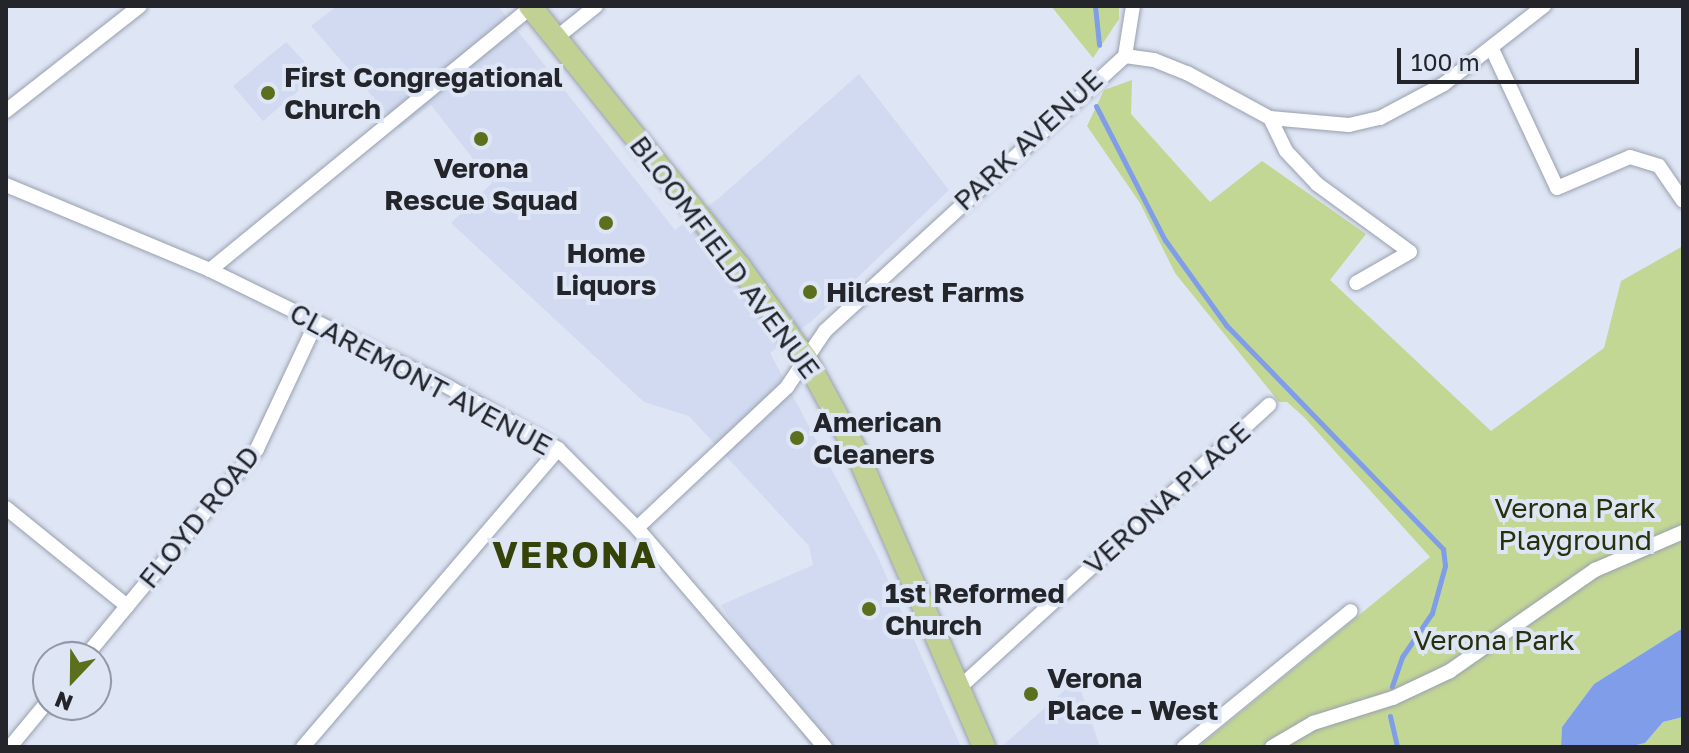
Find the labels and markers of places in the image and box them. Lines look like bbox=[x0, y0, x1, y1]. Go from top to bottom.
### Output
place label: First Congregational Church bbox=[284, 60, 563, 126]
marker: First Congregational Church bbox=[259, 84, 277, 102]
marker: Verona Rescue Squad bbox=[472, 130, 490, 148]
place label: Verona Rescue Squad bbox=[384, 151, 578, 217]
marker: Home Liquors bbox=[597, 214, 615, 232]
place label: Home Liquors bbox=[556, 236, 656, 302]
place label: Hilcrest Farms bbox=[826, 275, 1024, 309]
marker: Hilcrest Farms bbox=[801, 283, 819, 301]
place label: American Cleaners bbox=[813, 405, 942, 471]
marker: American Cleaners bbox=[788, 429, 806, 447]
place label: 1st Reformed Church bbox=[885, 576, 1065, 642]
marker: 1st Reformed Church bbox=[860, 600, 878, 618]
place label: Verona Place - West bbox=[1047, 661, 1218, 727]
marker: Verona Place - West bbox=[1022, 685, 1040, 703]

